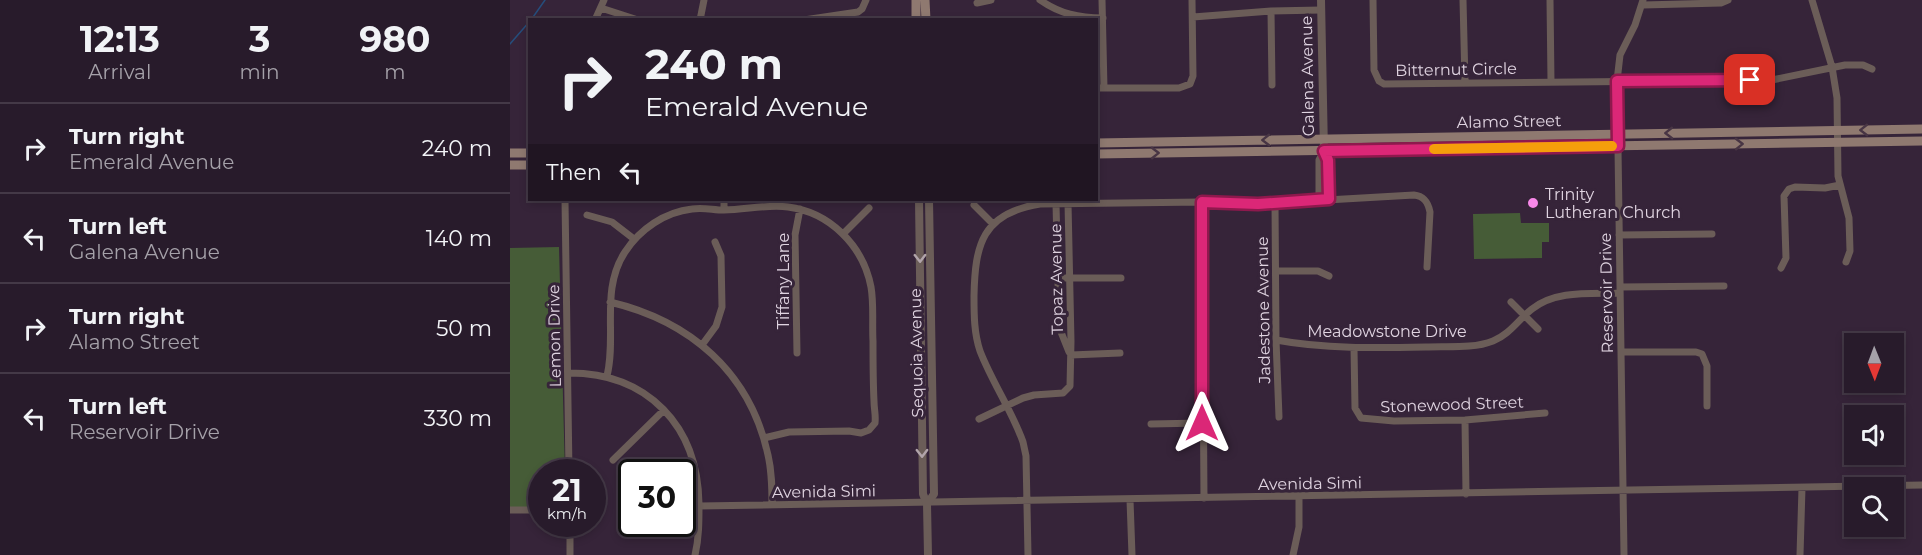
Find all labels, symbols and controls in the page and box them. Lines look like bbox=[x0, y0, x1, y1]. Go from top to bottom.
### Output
street label: Galena Avenue bbox=[1297, 16, 1318, 136]
text: 12:13 bbox=[80, 17, 160, 61]
text: 3 bbox=[249, 17, 270, 61]
text: 980 bbox=[359, 17, 430, 61]
text: 240 m bbox=[645, 38, 783, 90]
icon: right bbox=[546, 42, 624, 120]
pin bbox=[1724, 54, 1775, 105]
street label: Bitternut Circle bbox=[1395, 59, 1517, 80]
text: Arrival bbox=[88, 60, 151, 84]
text: min bbox=[239, 60, 280, 84]
text: m bbox=[384, 60, 405, 84]
icon: arrive bbox=[1733, 63, 1766, 96]
text: Emerald Avenue bbox=[645, 90, 868, 123]
street label: Alamo Street bbox=[1456, 111, 1562, 132]
text: Turn right bbox=[69, 123, 184, 150]
one-way arrow bbox=[1859, 124, 1868, 136]
one-way arrow bbox=[1664, 127, 1673, 139]
icon: right bbox=[18, 132, 51, 165]
one-way arrow bbox=[1261, 134, 1270, 147]
text: 240 m bbox=[422, 135, 492, 162]
one-way arrow bbox=[1735, 138, 1744, 150]
one-way arrow bbox=[1150, 147, 1159, 160]
text: Emerald Avenue bbox=[69, 150, 234, 174]
icon: left bbox=[614, 156, 647, 189]
text: Then bbox=[546, 159, 602, 186]
place label: Trinity Lutheran Church bbox=[1545, 185, 1681, 222]
marker: Trinity Lutheran Church bbox=[1526, 196, 1540, 210]
text: Turn left bbox=[69, 213, 167, 240]
icon: left bbox=[18, 222, 51, 255]
street label: Topaz Avenue bbox=[1046, 223, 1067, 335]
text: 140 m bbox=[426, 225, 492, 252]
street label: Tiffany Lane bbox=[774, 233, 793, 329]
street label: Reservoir Drive bbox=[1596, 233, 1617, 353]
street label: Jadestone Avenue bbox=[1253, 236, 1274, 385]
text: Galena Avenue bbox=[69, 240, 220, 264]
one-way arrow bbox=[914, 253, 926, 262]
street label: Lemon Drive bbox=[544, 284, 565, 388]
street label: Sequoia Avenue bbox=[906, 288, 927, 418]
text: Turn right bbox=[69, 303, 184, 330]
icon: right bbox=[18, 312, 51, 345]
text: 50 m bbox=[436, 315, 492, 342]
street label: Meadowstone Drive bbox=[1307, 322, 1467, 341]
text: Alamo Street bbox=[69, 330, 200, 354]
north arrow bbox=[1844, 333, 1904, 393]
map controls bbox=[1844, 333, 1904, 537]
position arrow bbox=[1170, 391, 1234, 455]
street label: Stonewood Street bbox=[1380, 392, 1525, 417]
text: Turn left bbox=[69, 393, 167, 420]
icon: left bbox=[18, 402, 51, 435]
text: 330 m bbox=[424, 405, 492, 432]
button: sound bbox=[1844, 405, 1904, 465]
text: Reservoir Drive bbox=[69, 420, 220, 444]
one-way arrow bbox=[916, 448, 928, 457]
speed limit sign: 30 bbox=[618, 459, 696, 537]
text: 21 bbox=[552, 472, 582, 509]
street label: Avenida Simi bbox=[1258, 473, 1362, 494]
button: search bbox=[1844, 477, 1904, 537]
street label: Avenida Simi bbox=[772, 481, 876, 502]
text: km/h bbox=[547, 504, 587, 523]

